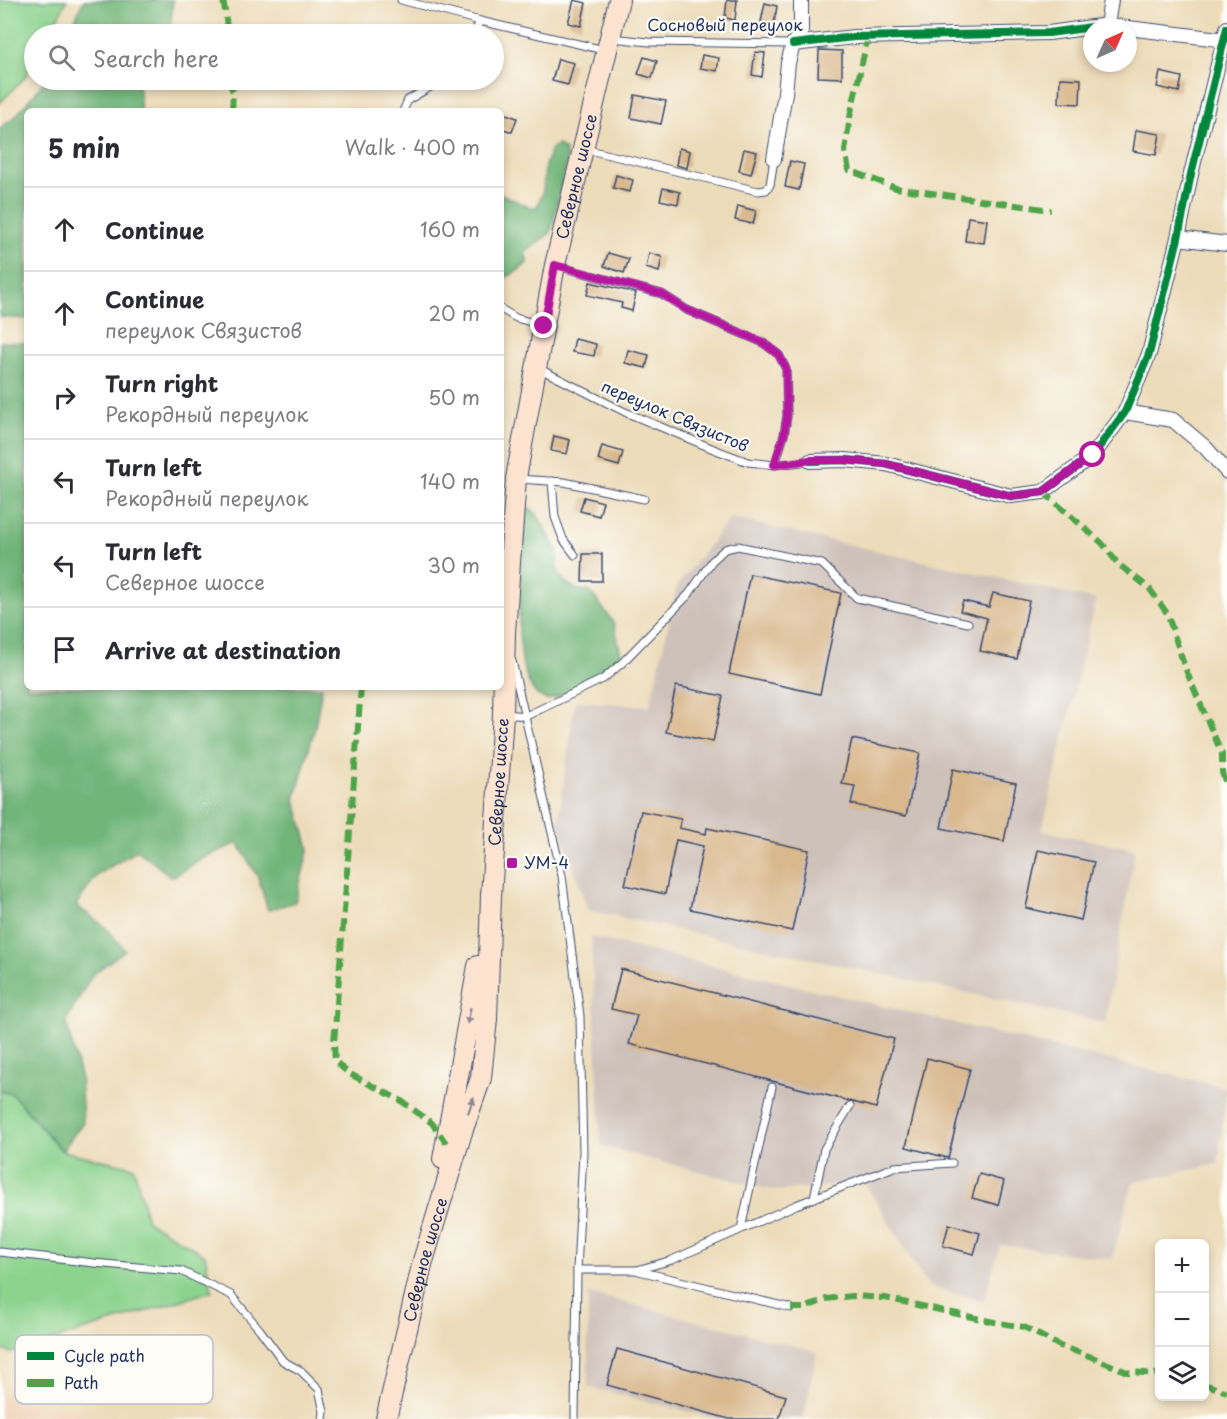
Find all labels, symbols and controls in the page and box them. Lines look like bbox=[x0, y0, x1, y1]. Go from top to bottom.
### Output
street label: Сосновый переулок bbox=[647, 12, 803, 36]
north arrow bbox=[1083, 18, 1137, 72]
search box bbox=[24, 24, 504, 90]
icon: search bbox=[45, 41, 78, 74]
text: Search here bbox=[93, 41, 219, 74]
street label: Северное шоссе bbox=[549, 111, 602, 241]
text: 5 min bbox=[48, 128, 120, 167]
text: Walk · 400 m bbox=[345, 132, 480, 162]
icon: ahead bbox=[48, 213, 81, 246]
text: Continue bbox=[105, 213, 204, 246]
text: 160 m bbox=[420, 214, 480, 244]
text: Continue bbox=[105, 282, 204, 315]
icon: ahead bbox=[48, 297, 81, 330]
text: 20 m bbox=[428, 298, 480, 328]
route end bbox=[530, 312, 556, 338]
text: переулок Связистов bbox=[105, 315, 302, 345]
text: Turn right bbox=[105, 366, 218, 399]
street label: переулок Связистов bbox=[598, 373, 753, 457]
icon: right bbox=[48, 381, 81, 414]
text: 50 m bbox=[428, 382, 480, 412]
text: Рекордный переулок bbox=[105, 399, 308, 429]
route start bbox=[1079, 441, 1105, 467]
text: Turn left bbox=[105, 450, 202, 483]
icon: left bbox=[48, 465, 81, 498]
text: 140 m bbox=[420, 466, 480, 496]
text: Рекордный переулок bbox=[105, 483, 308, 513]
text: Turn left bbox=[105, 534, 202, 567]
icon: left bbox=[48, 549, 81, 582]
text: 30 m bbox=[427, 550, 480, 580]
text: Северное шоссе bbox=[105, 567, 265, 597]
icon: arrive bbox=[48, 633, 81, 666]
text: Arrive at destination bbox=[105, 633, 341, 666]
street label: Северное шоссе bbox=[481, 717, 514, 846]
place label: УМ-4 bbox=[524, 850, 569, 874]
marker: УМ-4 bbox=[505, 856, 519, 870]
one-way arrow bbox=[465, 1006, 474, 1025]
one-way arrow bbox=[467, 1096, 477, 1114]
street label: Северное шоссе bbox=[396, 1194, 453, 1324]
map controls bbox=[1155, 1239, 1209, 1401]
button: + bbox=[1155, 1239, 1209, 1293]
button: − bbox=[1155, 1293, 1209, 1347]
legend bbox=[15, 1335, 213, 1404]
text: Cycle path bbox=[64, 1343, 145, 1367]
button: layers bbox=[1155, 1347, 1209, 1401]
text: Path bbox=[64, 1370, 99, 1394]

